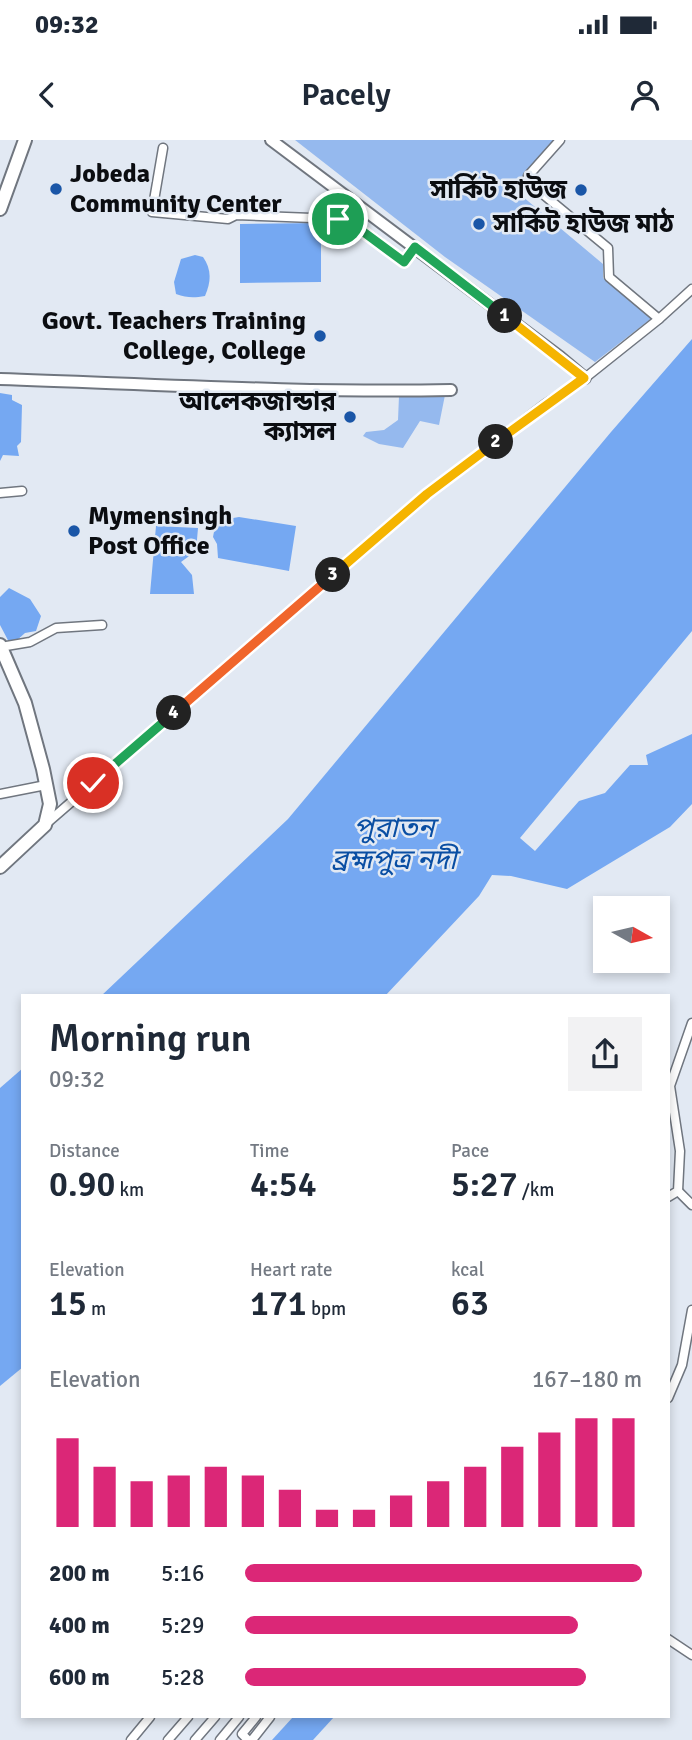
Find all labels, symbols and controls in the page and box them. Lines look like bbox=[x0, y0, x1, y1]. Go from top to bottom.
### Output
text: 09:32 bbox=[35, 9, 99, 41]
text: Pacely bbox=[301, 75, 391, 114]
icon: back bbox=[28, 76, 66, 114]
icon: person bbox=[626, 76, 664, 114]
place label: Jobeda Community Center bbox=[70, 158, 282, 220]
place label: সার্কিট হাউজ bbox=[429, 173, 567, 206]
marker: Jobeda Community Center bbox=[48, 181, 64, 197]
marker: সার্কিট হাউজ bbox=[573, 182, 589, 198]
pin bbox=[308, 189, 368, 249]
icon: arrive bbox=[319, 200, 357, 238]
place label: সার্কিট হাউজ মাঠ bbox=[492, 207, 674, 240]
marker: সার্কিট হাউজ মাঠ bbox=[471, 216, 487, 232]
pin: 1 bbox=[488, 298, 522, 334]
text: 1 bbox=[499, 303, 510, 327]
place label: Govt. Teachers Training College, College bbox=[42, 305, 306, 367]
marker: Govt. Teachers Training College, College bbox=[312, 328, 328, 344]
place label: আলেকজান্ডার ক্যাসল bbox=[178, 386, 336, 448]
marker: আলেকজান্ডার ক্যাসল bbox=[342, 409, 358, 425]
pin: 2 bbox=[478, 424, 514, 460]
text: 2 bbox=[490, 429, 501, 453]
place label: Mymensingh Post Office bbox=[88, 500, 232, 562]
marker: Mymensingh Post Office bbox=[66, 523, 82, 539]
pin: 3 bbox=[316, 558, 350, 592]
text: 3 bbox=[327, 562, 338, 586]
pin: 4 bbox=[156, 696, 192, 730]
text: 4 bbox=[168, 700, 179, 724]
pin bbox=[63, 753, 123, 813]
icon: check bbox=[74, 764, 112, 802]
water label: পুরাতন ব্রহ্মপুত্র নদী bbox=[331, 811, 462, 877]
north arrow bbox=[593, 896, 670, 973]
map controls bbox=[593, 896, 670, 973]
text: Morning run bbox=[49, 1015, 252, 1062]
button: share bbox=[568, 1017, 642, 1091]
text: 09:32 bbox=[49, 1065, 105, 1094]
text: Distance bbox=[49, 1139, 120, 1163]
text: Time bbox=[250, 1139, 289, 1163]
text: Pace bbox=[451, 1139, 489, 1163]
text: 0.90 bbox=[49, 1163, 115, 1206]
text: 4:54 bbox=[250, 1163, 317, 1206]
text: 5:27 bbox=[451, 1163, 518, 1206]
text: km bbox=[115, 1178, 144, 1202]
text: /km bbox=[518, 1178, 554, 1202]
text: Elevation bbox=[49, 1258, 125, 1282]
text: Heart rate bbox=[250, 1258, 332, 1282]
text: kcal bbox=[451, 1258, 484, 1282]
text: 15 bbox=[49, 1282, 87, 1325]
text: 171 bbox=[250, 1282, 307, 1325]
text: 63 bbox=[451, 1282, 489, 1325]
text: m bbox=[87, 1297, 106, 1321]
text: bpm bbox=[307, 1297, 346, 1321]
text: Elevation bbox=[49, 1365, 141, 1394]
text: 167–180 m bbox=[532, 1365, 642, 1394]
text: 200 m bbox=[49, 1559, 110, 1588]
text: 5:16 bbox=[161, 1559, 204, 1588]
text: 400 m bbox=[49, 1611, 110, 1640]
text: 5:29 bbox=[161, 1611, 204, 1640]
text: 600 m bbox=[49, 1663, 110, 1692]
text: 5:28 bbox=[161, 1663, 204, 1692]

